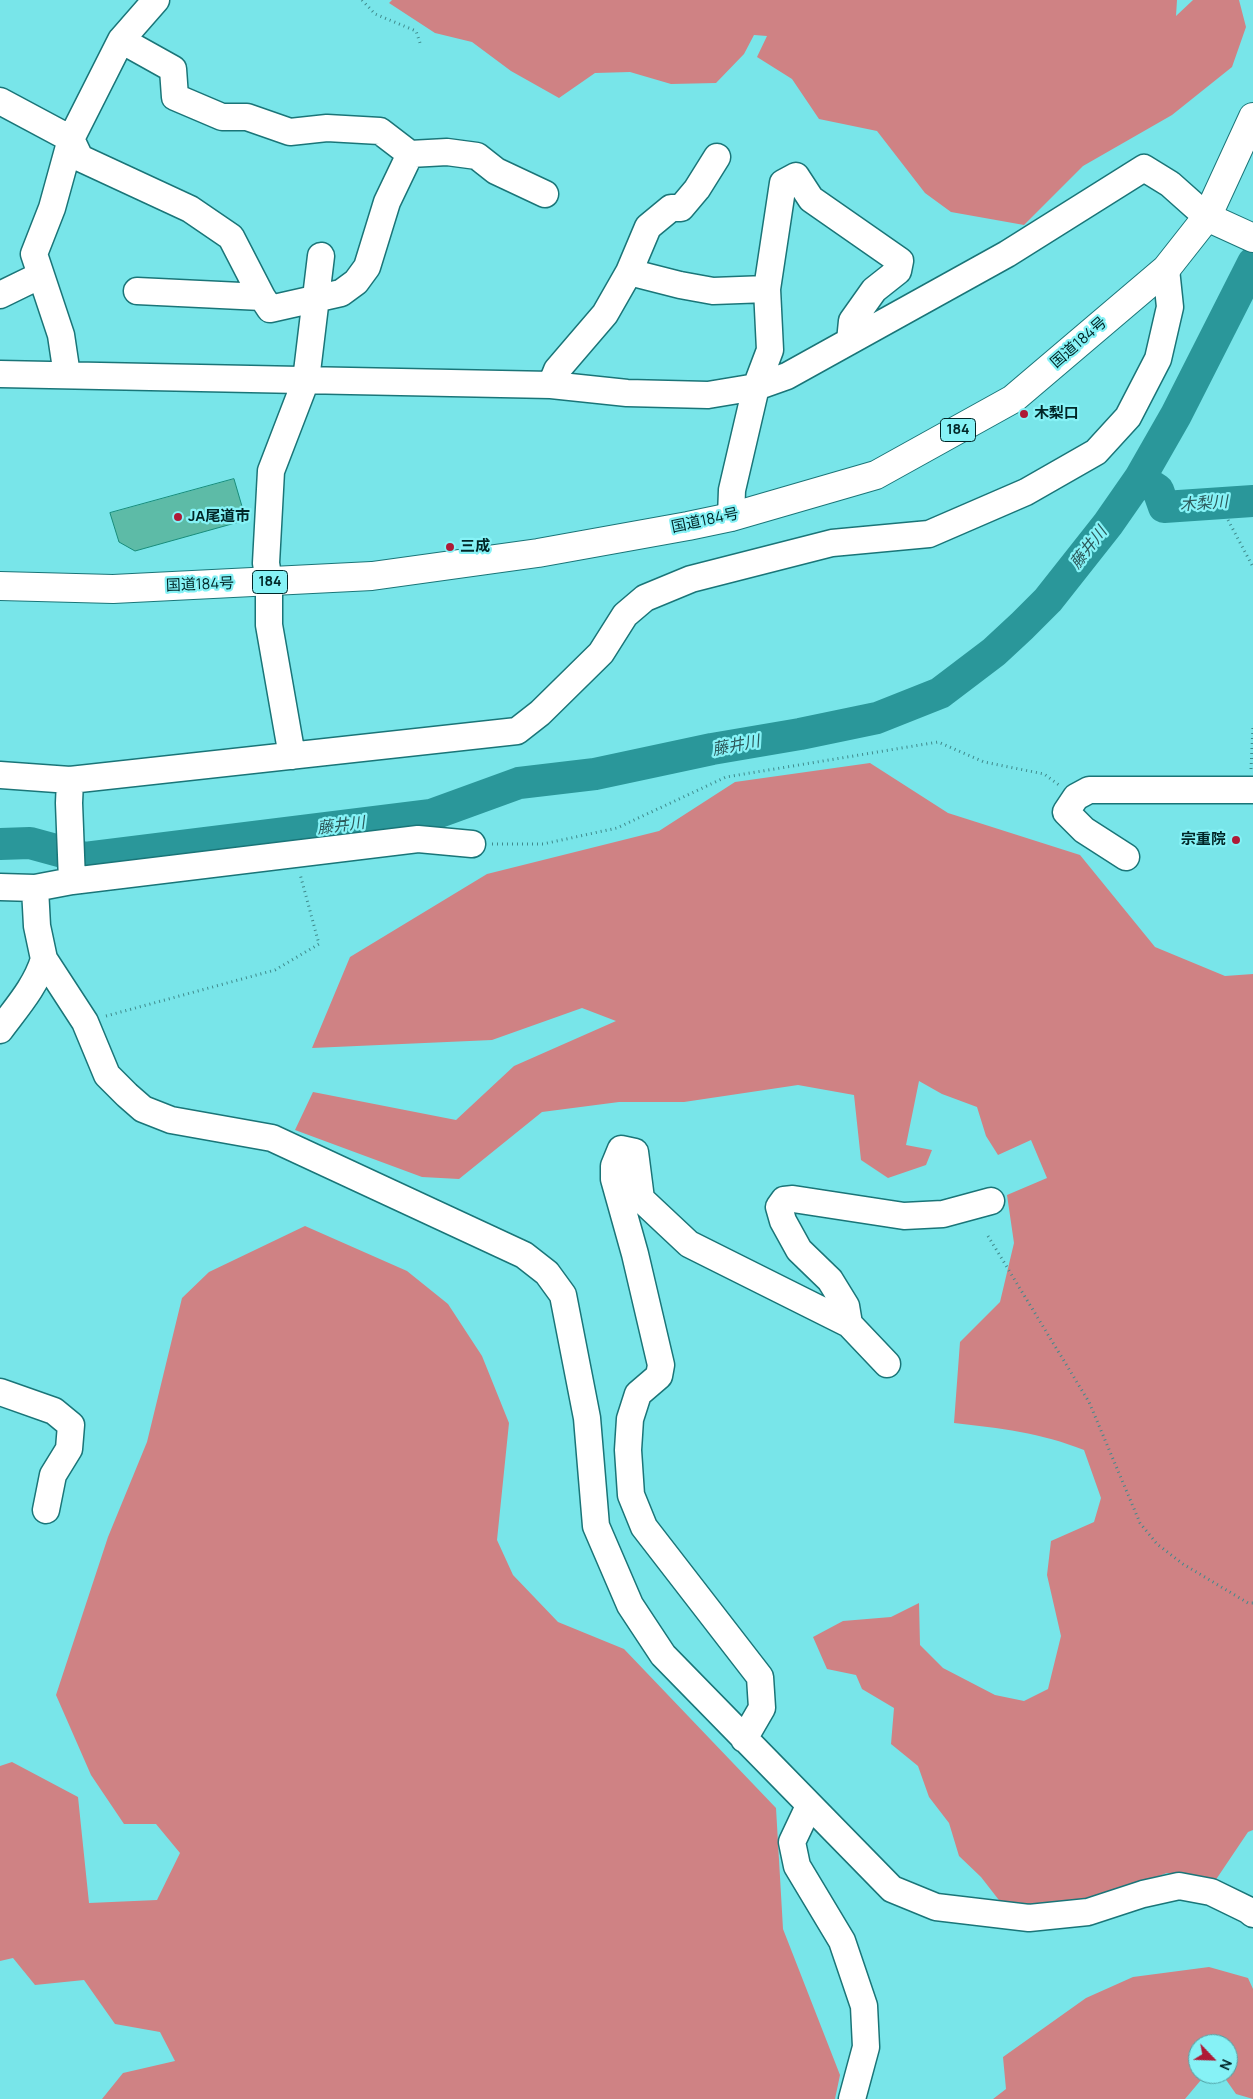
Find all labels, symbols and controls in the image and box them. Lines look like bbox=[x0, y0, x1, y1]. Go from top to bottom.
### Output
street label: 国道184号 bbox=[1047, 314, 1111, 372]
place label: 木梨口 bbox=[1034, 405, 1079, 423]
marker: 木梨口 bbox=[1018, 408, 1030, 420]
road number: 184 bbox=[940, 418, 976, 442]
water label: 木梨川 bbox=[1179, 493, 1229, 515]
street label: 国道184号 bbox=[670, 505, 740, 537]
place label: JA尾道市 bbox=[188, 508, 250, 526]
marker: JA尾道市 bbox=[172, 511, 184, 523]
water label: 藤井川 bbox=[1067, 523, 1111, 573]
place label: 三成 bbox=[460, 538, 490, 556]
marker: 三成 bbox=[444, 541, 456, 553]
road number: 184 bbox=[252, 570, 288, 594]
street label: 国道184号 bbox=[166, 575, 234, 595]
water label: 藤井川 bbox=[711, 732, 761, 760]
water label: 藤井川 bbox=[316, 814, 366, 838]
place label: 宗重院 bbox=[1181, 831, 1226, 849]
marker: 宗重院 bbox=[1230, 834, 1242, 846]
north arrow bbox=[1188, 2034, 1238, 2084]
text: N bbox=[1216, 2056, 1237, 2073]

